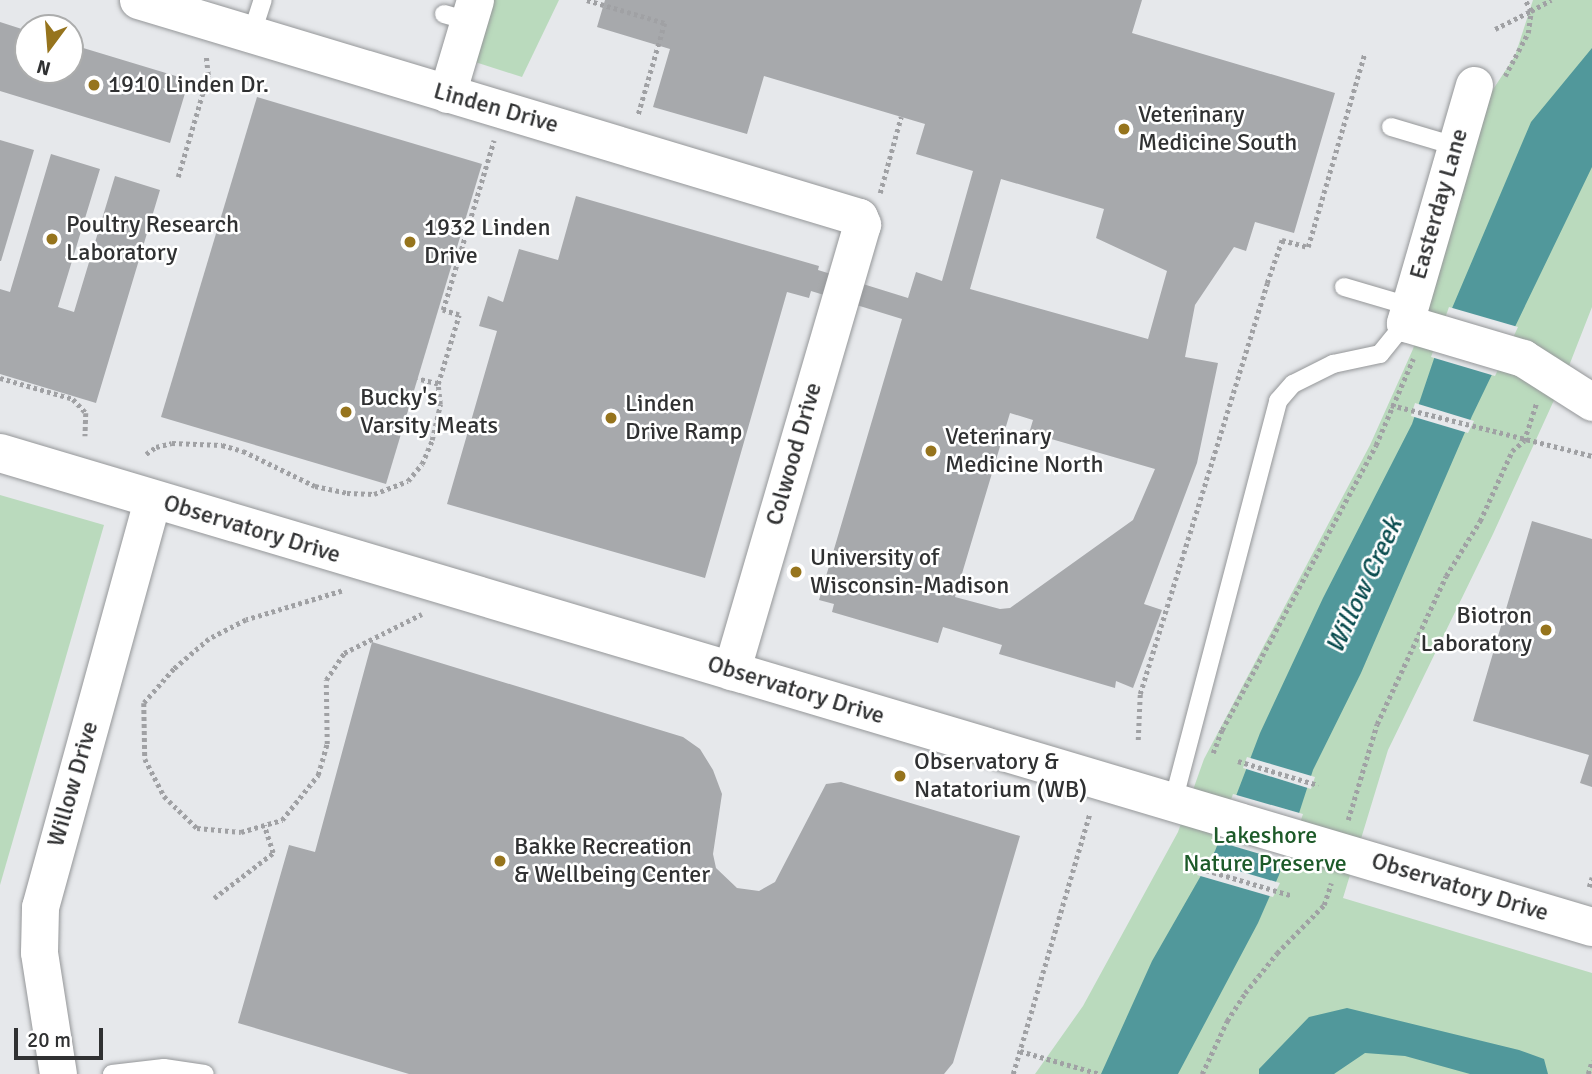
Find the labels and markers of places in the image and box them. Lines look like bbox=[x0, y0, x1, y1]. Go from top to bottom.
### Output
place label: 1910 Linden Dr. bbox=[108, 71, 269, 99]
marker: 1910 Linden Dr. bbox=[86, 77, 102, 93]
place label: Veterinary Medicine South bbox=[1138, 101, 1297, 157]
marker: Veterinary Medicine South bbox=[1116, 121, 1132, 137]
place label: Poultry Research Laboratory bbox=[66, 211, 239, 267]
place label: 1932 Linden Drive bbox=[424, 214, 551, 270]
marker: Poultry Research Laboratory bbox=[44, 231, 60, 247]
marker: 1932 Linden Drive bbox=[402, 234, 418, 250]
place label: Bucky's Varsity Meats bbox=[360, 384, 498, 440]
place label: Linden Drive Ramp bbox=[625, 390, 742, 446]
marker: Bucky's Varsity Meats bbox=[338, 404, 354, 420]
marker: Linden Drive Ramp bbox=[603, 410, 619, 426]
place label: Veterinary Medicine North bbox=[945, 423, 1104, 479]
marker: Veterinary Medicine North bbox=[923, 443, 939, 459]
place label: University of Wisconsin-Madison bbox=[810, 544, 1009, 600]
marker: University of Wisconsin-Madison bbox=[788, 564, 804, 580]
place label: Biotron Laboratory bbox=[1421, 602, 1532, 658]
marker: Biotron Laboratory bbox=[1538, 622, 1554, 638]
place label: Observatory & Natatorium (WB) bbox=[914, 748, 1087, 804]
marker: Observatory & Natatorium (WB) bbox=[892, 768, 908, 784]
place label: Bakke Recreation & Wellbeing Center bbox=[514, 833, 710, 889]
marker: Bakke Recreation & Wellbeing Center bbox=[492, 853, 508, 869]

